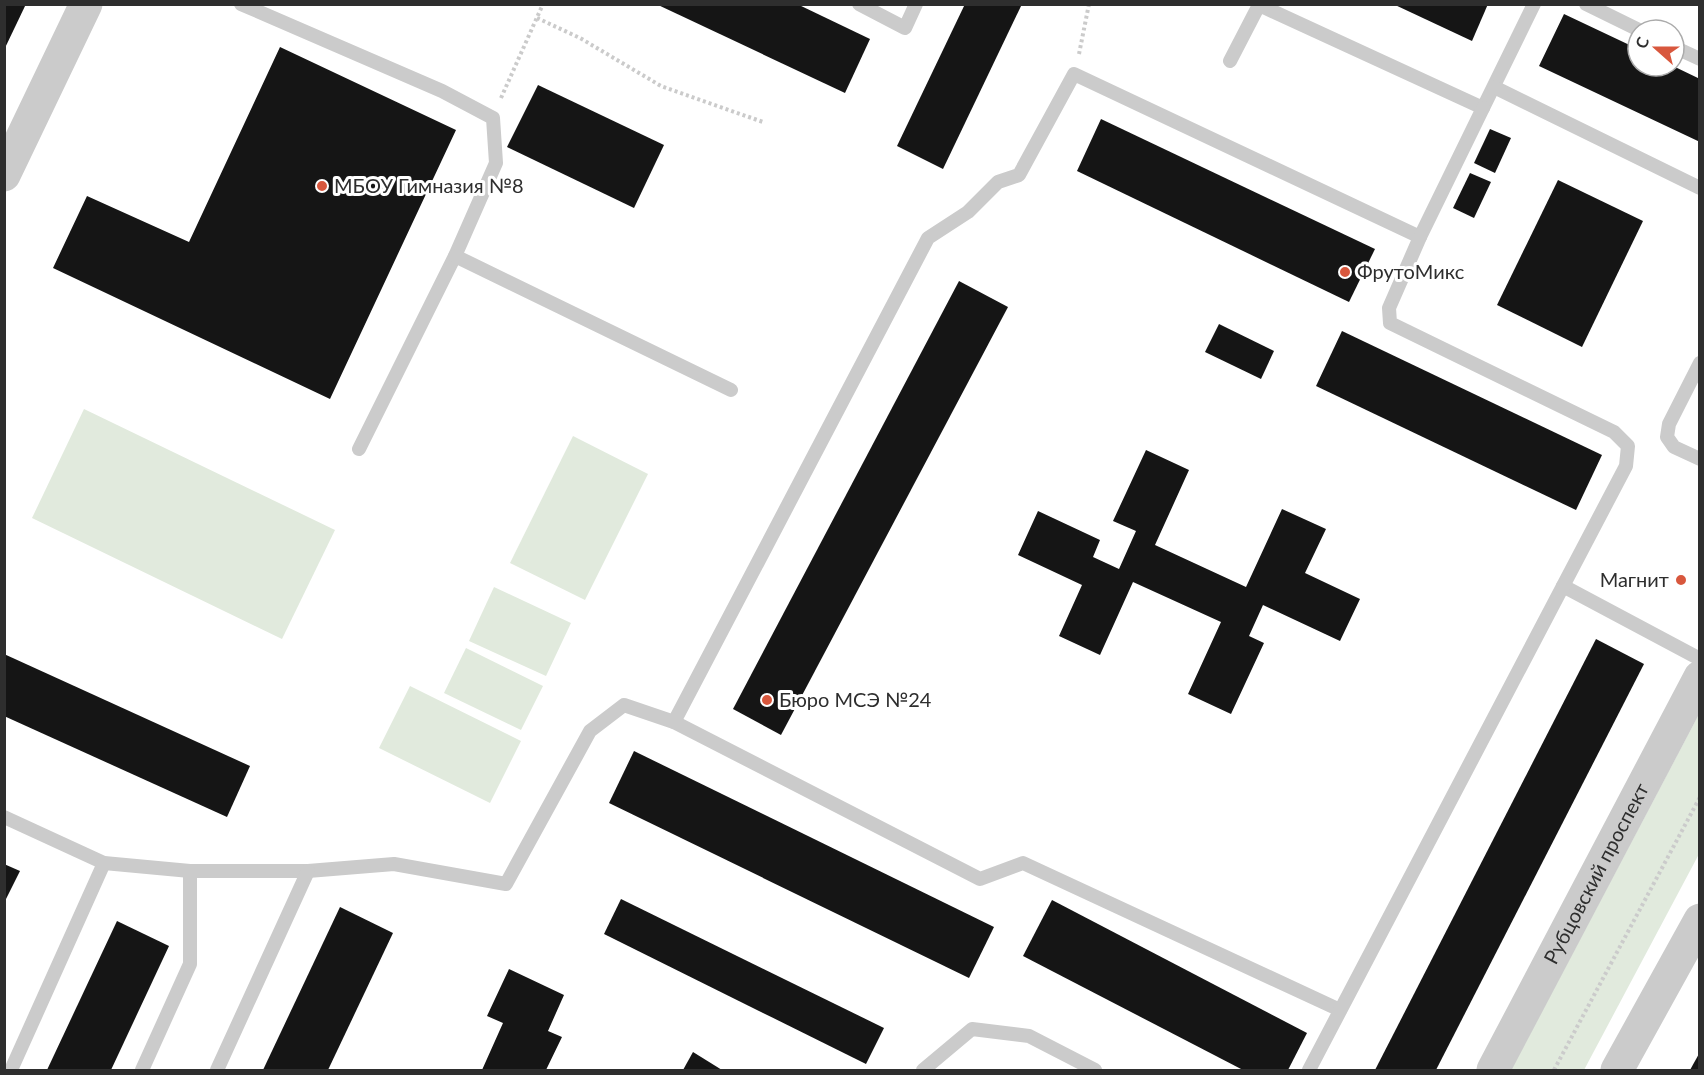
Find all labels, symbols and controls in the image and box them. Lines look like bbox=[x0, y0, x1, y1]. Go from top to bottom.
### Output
north arrow bbox=[1626, 18, 1686, 78]
text: С bbox=[1631, 34, 1652, 51]
place label: МБОУ Гимназия №8 bbox=[334, 173, 524, 197]
marker: МБОУ Гимназия №8 bbox=[315, 179, 329, 193]
place label: ФрутоМикс bbox=[1357, 259, 1465, 283]
marker: ФрутоМикс bbox=[1338, 265, 1352, 279]
place label: Магнит bbox=[1600, 567, 1669, 591]
marker: Магнит bbox=[1674, 573, 1688, 587]
place label: Бюро МСЭ №24 bbox=[779, 687, 932, 711]
marker: Бюро МСЭ №24 bbox=[760, 693, 774, 707]
street label: Рубцовский проспект bbox=[1538, 779, 1653, 968]

